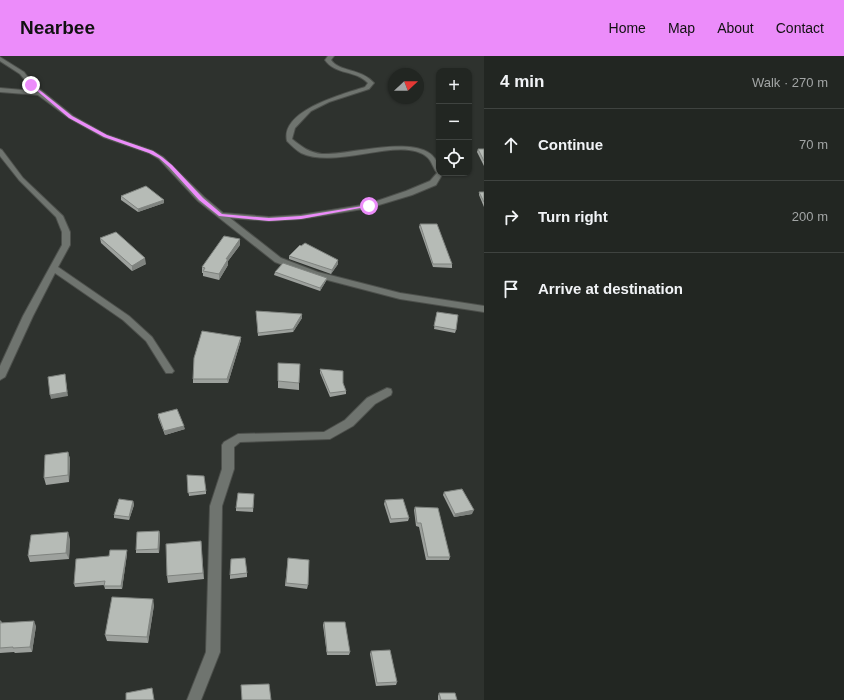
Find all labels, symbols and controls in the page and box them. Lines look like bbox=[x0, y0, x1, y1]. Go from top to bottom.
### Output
text: Nearbee bbox=[20, 17, 95, 38]
text: Home bbox=[609, 20, 646, 36]
text: Map bbox=[668, 20, 695, 36]
text: About bbox=[717, 20, 754, 36]
text: Contact bbox=[776, 20, 824, 36]
north arrow bbox=[388, 68, 424, 104]
map controls bbox=[436, 68, 472, 176]
button: + bbox=[436, 68, 472, 104]
text: 4 min bbox=[500, 72, 544, 91]
text: Walk · 270 m bbox=[752, 75, 828, 90]
route end bbox=[22, 76, 40, 94]
button: − bbox=[436, 104, 472, 140]
icon: ahead bbox=[500, 134, 522, 156]
text: Continue bbox=[538, 136, 603, 153]
text: 70 m bbox=[799, 137, 828, 152]
button: locate bbox=[436, 140, 472, 176]
route start bbox=[360, 197, 378, 215]
icon: right bbox=[500, 206, 522, 228]
text: Turn right bbox=[538, 208, 608, 225]
text: 200 m bbox=[792, 209, 828, 224]
icon: arrive bbox=[500, 278, 522, 300]
text: Arrive at destination bbox=[538, 280, 683, 297]

